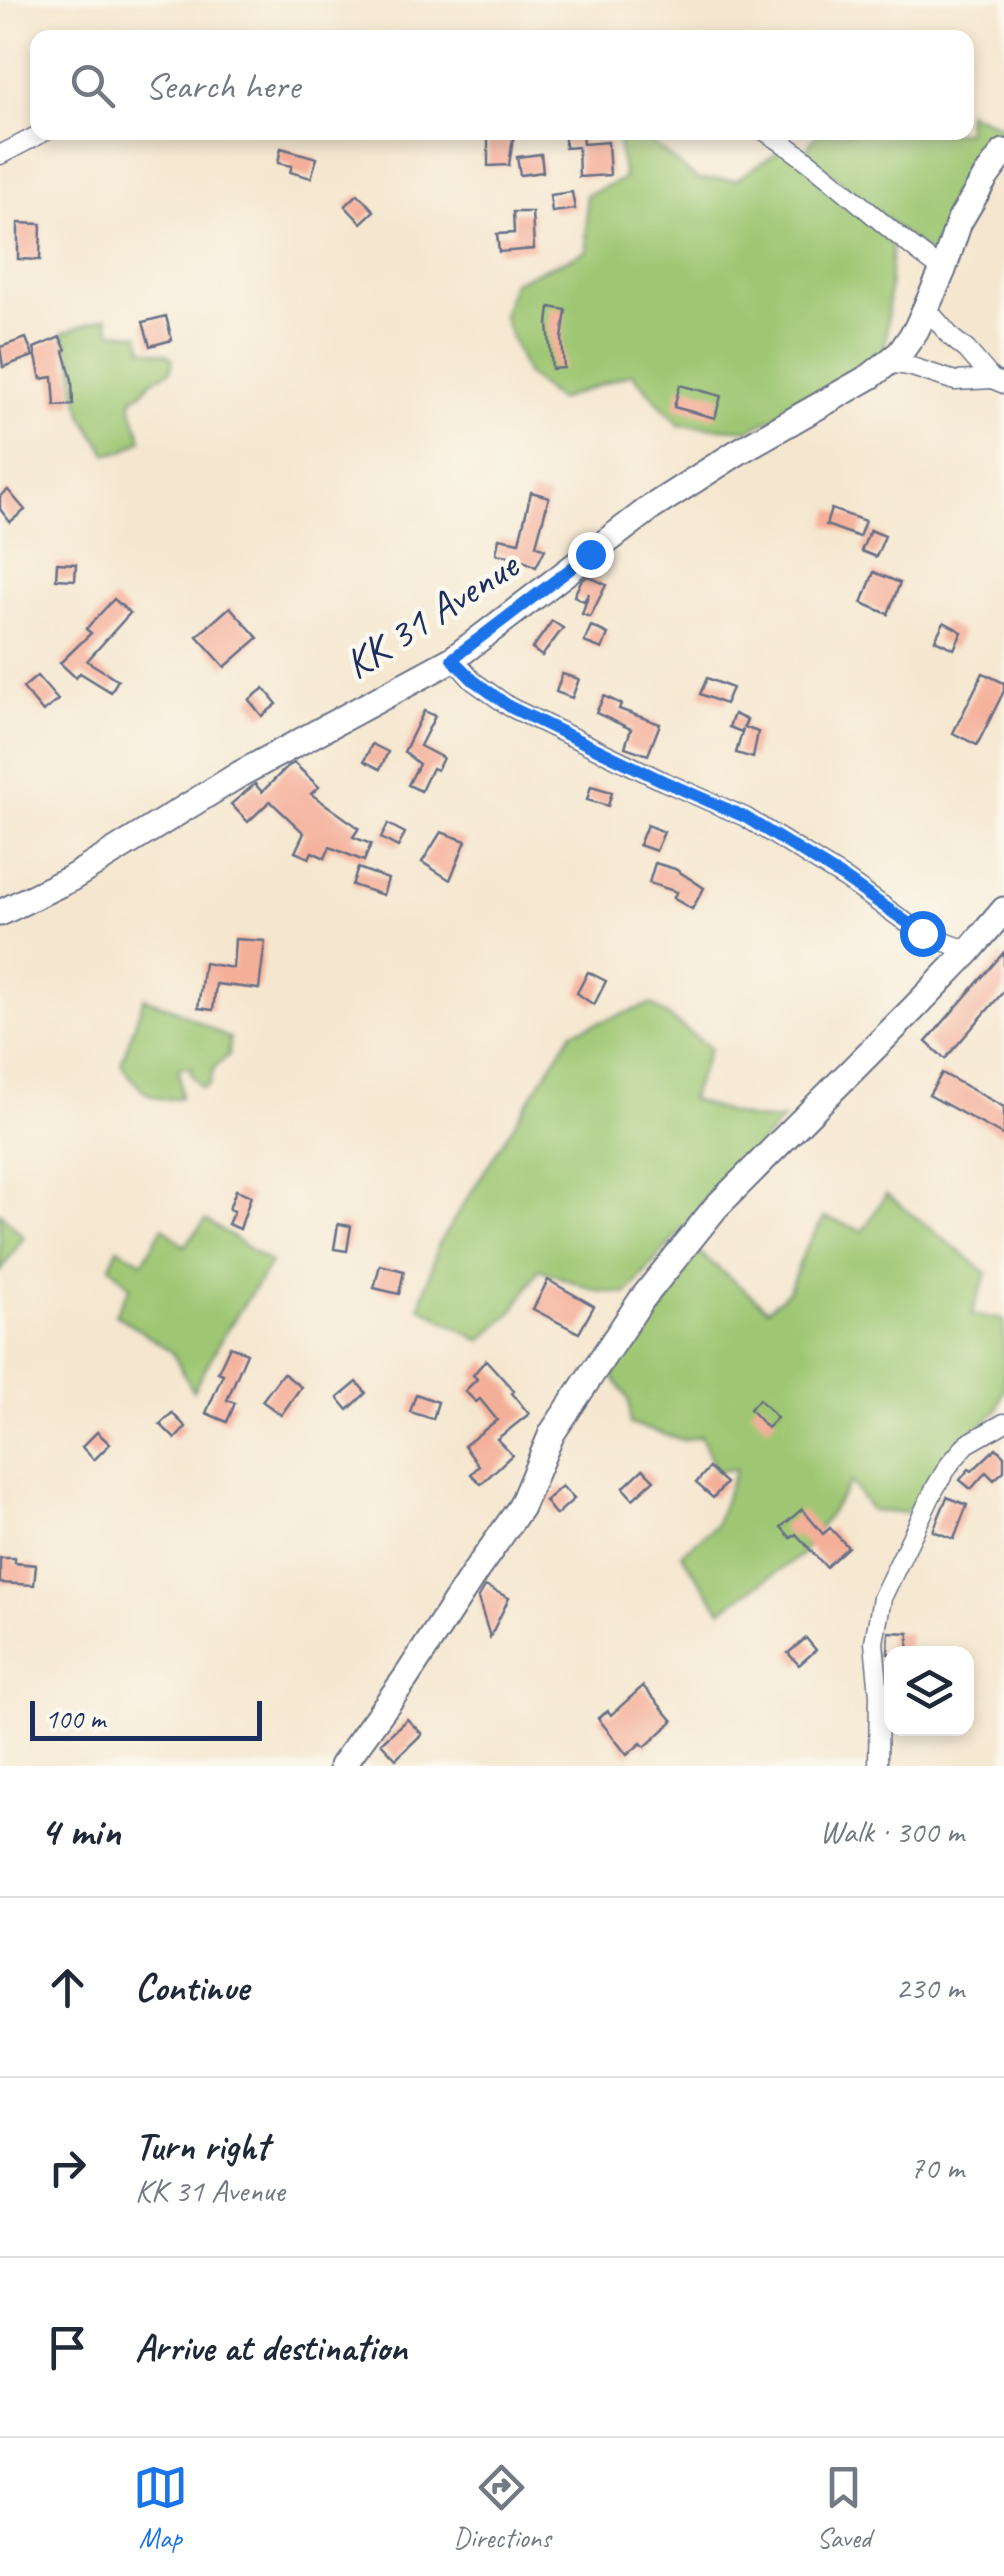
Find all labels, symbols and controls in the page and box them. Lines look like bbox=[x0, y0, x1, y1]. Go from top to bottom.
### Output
search box bbox=[30, 30, 974, 140]
icon: search bbox=[65, 58, 120, 113]
text: Search here bbox=[145, 62, 300, 109]
route end bbox=[568, 532, 614, 578]
street label: KK 31 Avenue bbox=[334, 538, 530, 691]
route start bbox=[900, 911, 946, 957]
map controls bbox=[884, 1646, 974, 1736]
button: layers bbox=[884, 1646, 974, 1736]
scale bar bbox=[30, 1696, 262, 1741]
text: 100 m bbox=[45, 1701, 105, 1736]
text: 4 min bbox=[40, 1805, 120, 1858]
text: Walk · 300 m bbox=[820, 1811, 964, 1852]
icon: ahead bbox=[40, 1960, 95, 2015]
text: Continue bbox=[135, 1964, 249, 2011]
text: 230 m bbox=[895, 1967, 964, 2008]
text: Turn right bbox=[135, 2123, 269, 2170]
icon: right bbox=[40, 2140, 95, 2195]
text: 70 m bbox=[910, 2147, 964, 2188]
text: KK 31 Avenue bbox=[135, 2170, 285, 2211]
icon: arrive bbox=[40, 2320, 95, 2375]
text: Arrive at destination bbox=[135, 2324, 407, 2371]
tab: Map bbox=[133, 2460, 188, 2555]
tab: Directions bbox=[453, 2460, 551, 2555]
tab: Saved bbox=[816, 2460, 871, 2555]

